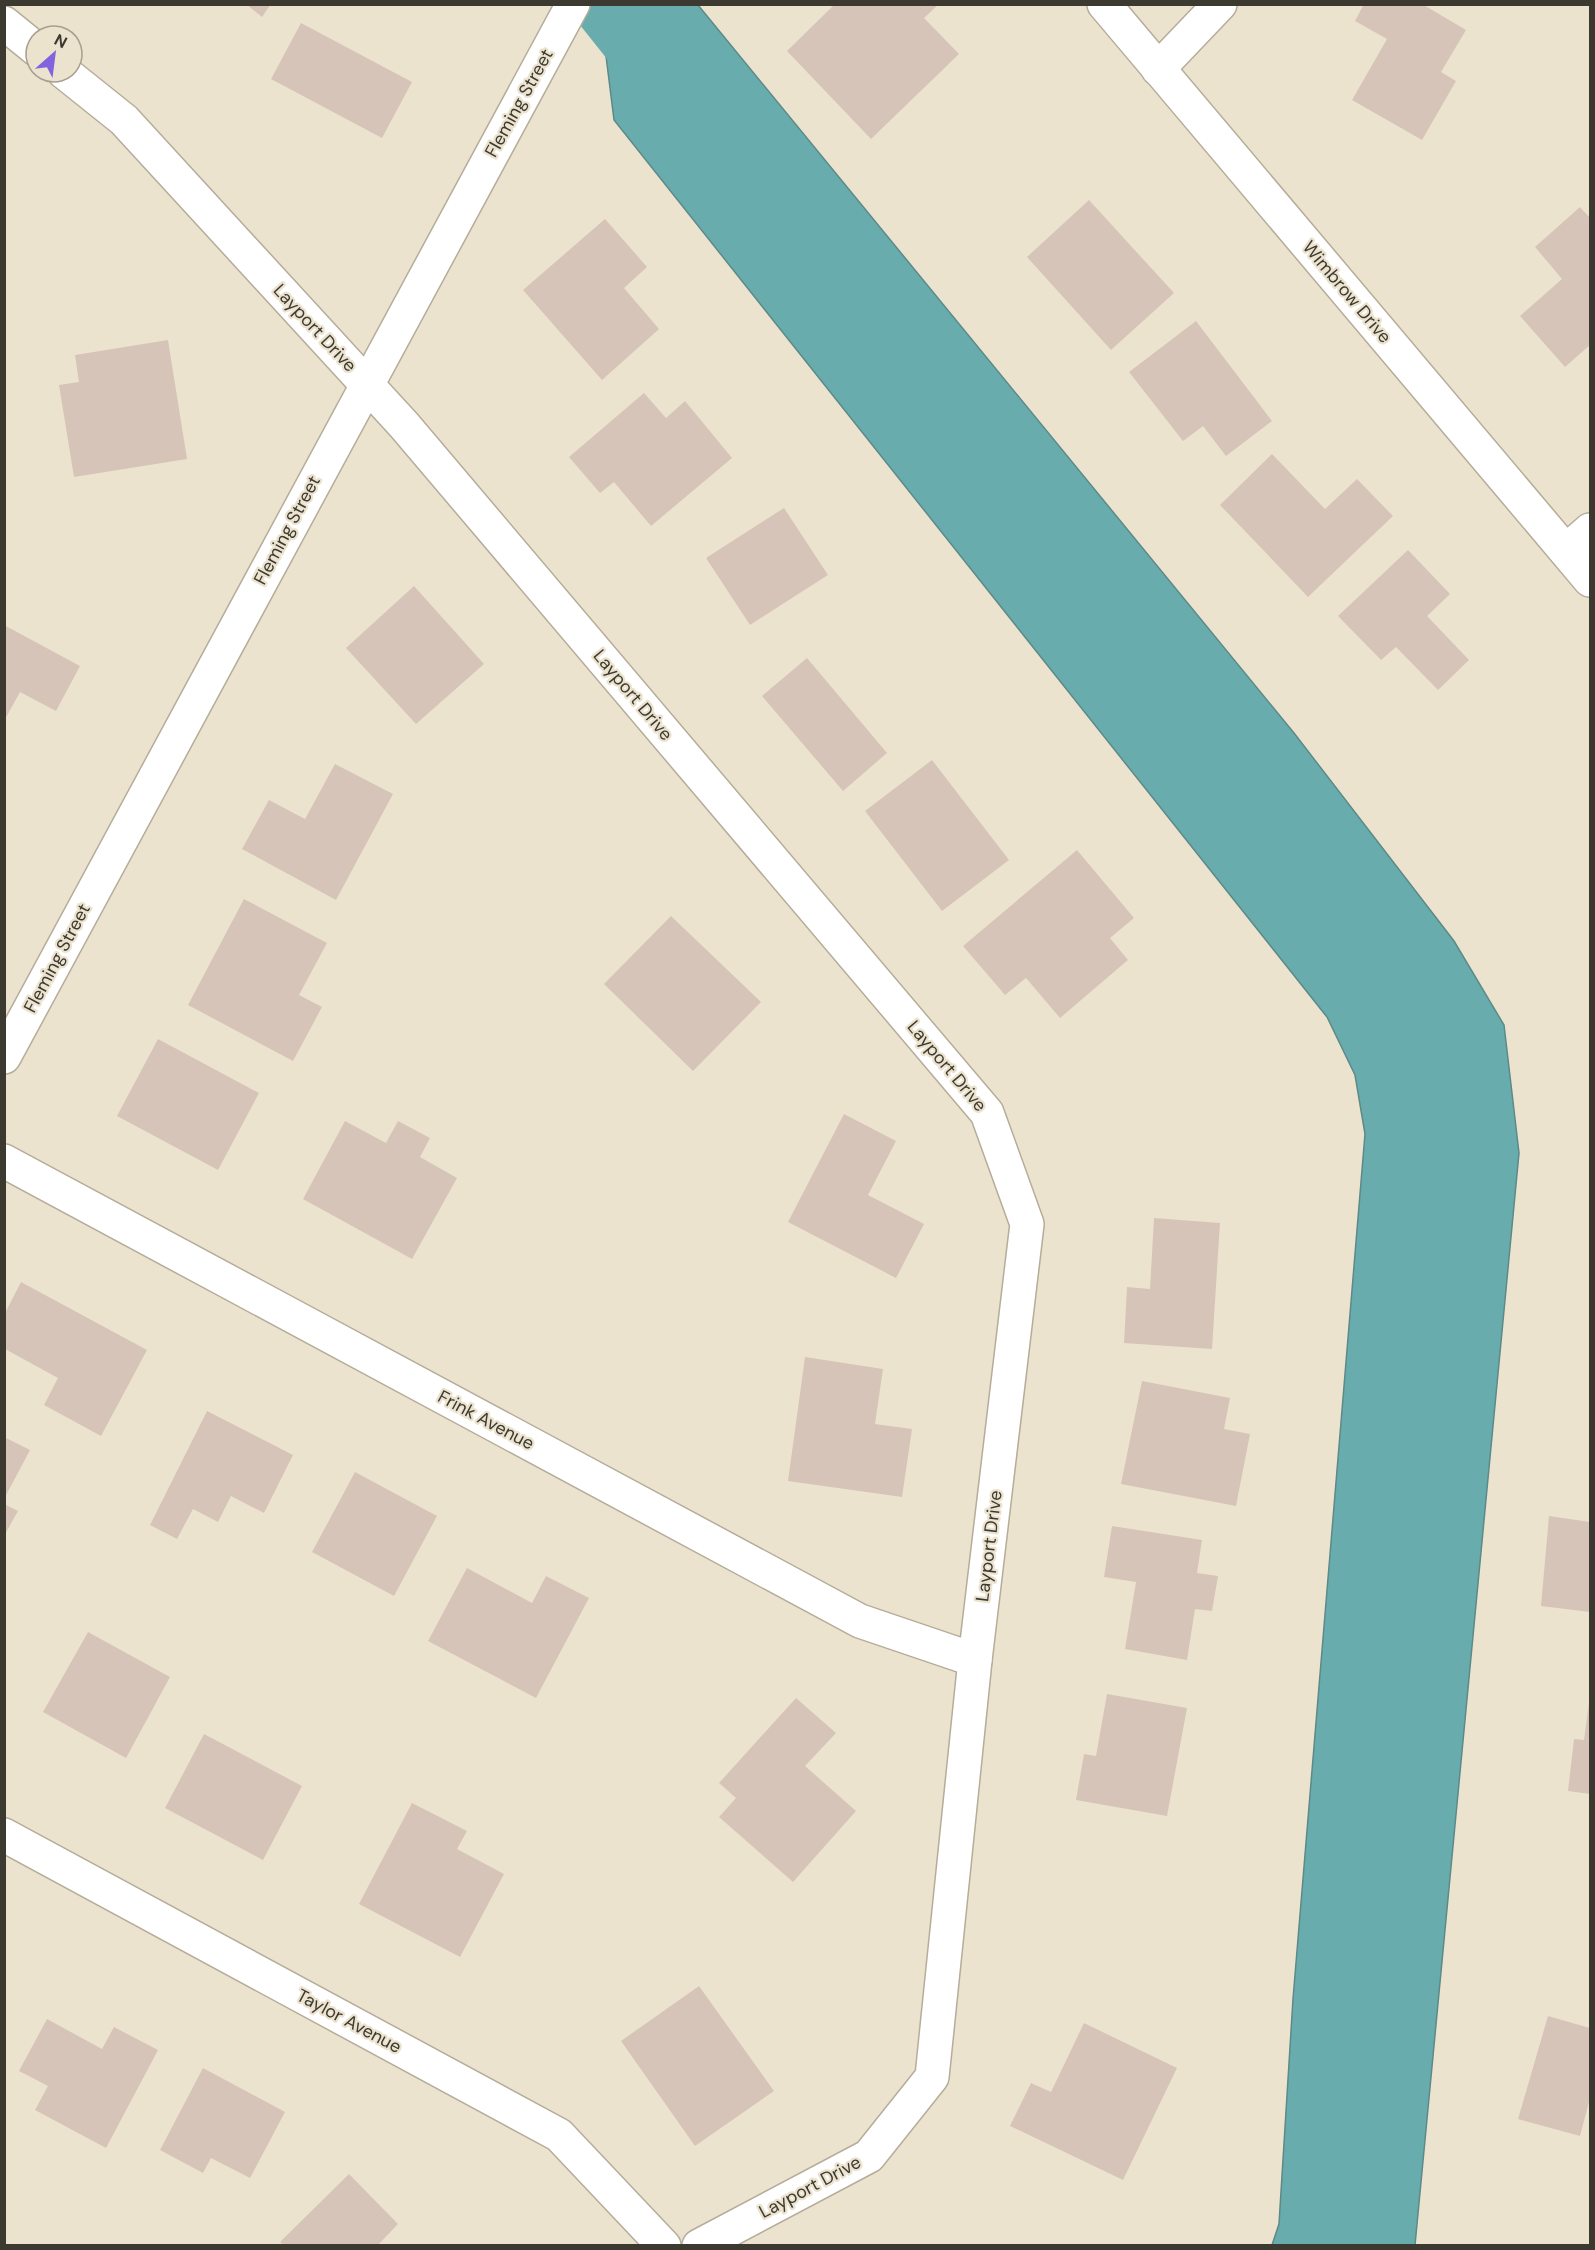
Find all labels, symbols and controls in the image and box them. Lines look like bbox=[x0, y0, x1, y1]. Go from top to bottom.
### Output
north arrow bbox=[24, 24, 84, 84]
text: N bbox=[51, 29, 71, 53]
street label: Fleming Street bbox=[479, 45, 559, 161]
street label: Wimbrow Drive bbox=[1297, 236, 1397, 348]
street label: Layport Drive bbox=[268, 279, 362, 377]
street label: Fleming Street bbox=[248, 471, 326, 589]
street label: Layport Drive bbox=[588, 644, 678, 746]
street label: Fleming Street bbox=[18, 899, 96, 1017]
street label: Layport Drive bbox=[902, 1015, 992, 1117]
street label: Frink Avenue bbox=[434, 1385, 538, 1455]
street label: Layport Drive bbox=[970, 1489, 1008, 1603]
street label: Taylor Avenue bbox=[292, 1983, 406, 2059]
street label: Layport Drive bbox=[755, 2150, 865, 2224]

